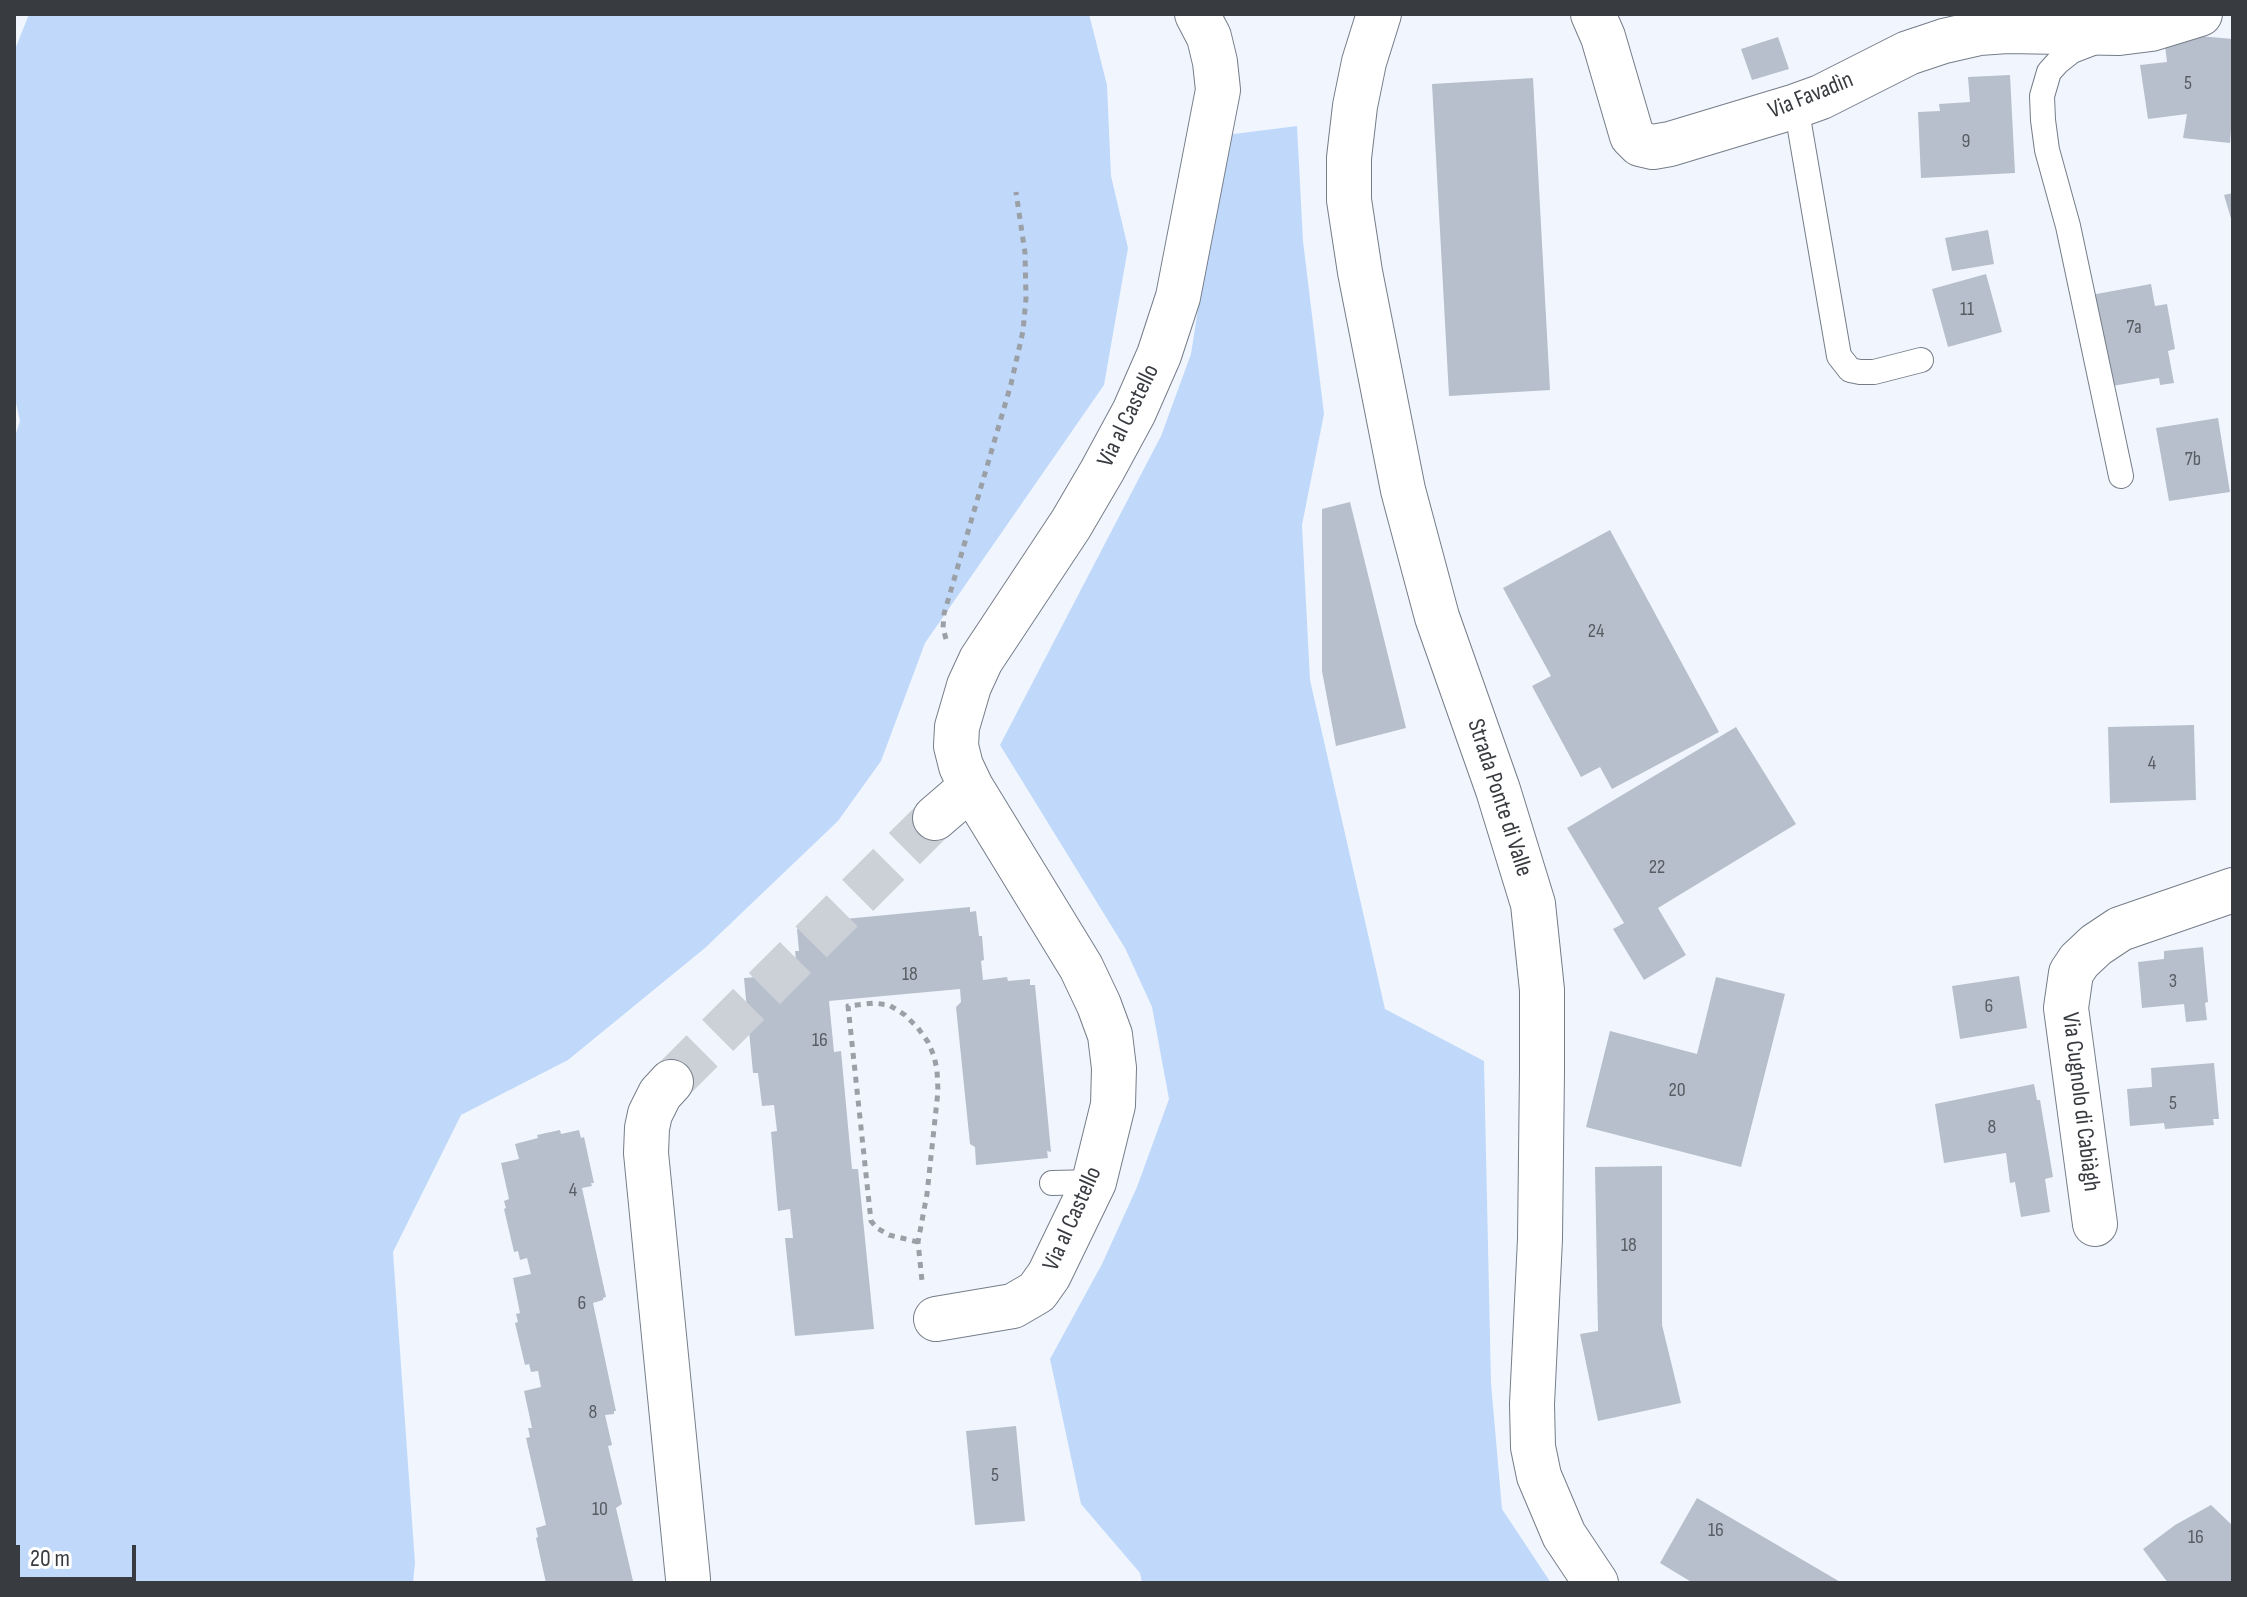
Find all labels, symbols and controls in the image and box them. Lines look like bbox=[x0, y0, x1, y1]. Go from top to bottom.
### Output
street label: Via Favadìn bbox=[1764, 66, 1858, 126]
house number: 5 bbox=[2184, 72, 2192, 96]
house number: 9 bbox=[1962, 130, 1970, 154]
house number: 11 bbox=[1960, 298, 1974, 322]
house number: 7a bbox=[2126, 316, 2142, 340]
street label: Via al Castello bbox=[1092, 360, 1166, 472]
house number: 7b bbox=[2185, 448, 2201, 472]
house number: 24 bbox=[1588, 620, 1604, 644]
street label: Strada Ponte di Valle bbox=[1460, 716, 1538, 880]
house number: 4 bbox=[2148, 752, 2156, 776]
house number: 22 bbox=[1649, 856, 1665, 880]
house number: 18 bbox=[902, 963, 918, 987]
house number: 3 bbox=[2169, 970, 2177, 994]
house number: 6 bbox=[1985, 995, 1993, 1019]
street label: Via Cugnolo di Cabiàgh bbox=[2055, 1011, 2105, 1193]
house number: 16 bbox=[812, 1029, 828, 1053]
house number: 20 bbox=[1668, 1079, 1686, 1103]
house number: 5 bbox=[2169, 1092, 2177, 1116]
house number: 8 bbox=[1988, 1116, 1996, 1140]
street label: Via al Castello bbox=[1037, 1163, 1109, 1275]
house number: 4 bbox=[569, 1179, 577, 1203]
house number: 18 bbox=[1621, 1234, 1637, 1258]
house number: 6 bbox=[578, 1292, 586, 1316]
house number: 8 bbox=[589, 1401, 597, 1425]
house number: 5 bbox=[991, 1464, 999, 1488]
house number: 10 bbox=[592, 1498, 608, 1522]
house number: 16 bbox=[1708, 1519, 1724, 1543]
house number: 16 bbox=[2188, 1526, 2204, 1550]
scale bar bbox=[20, 1529, 140, 1579]
text: 20 m bbox=[30, 1544, 70, 1573]

